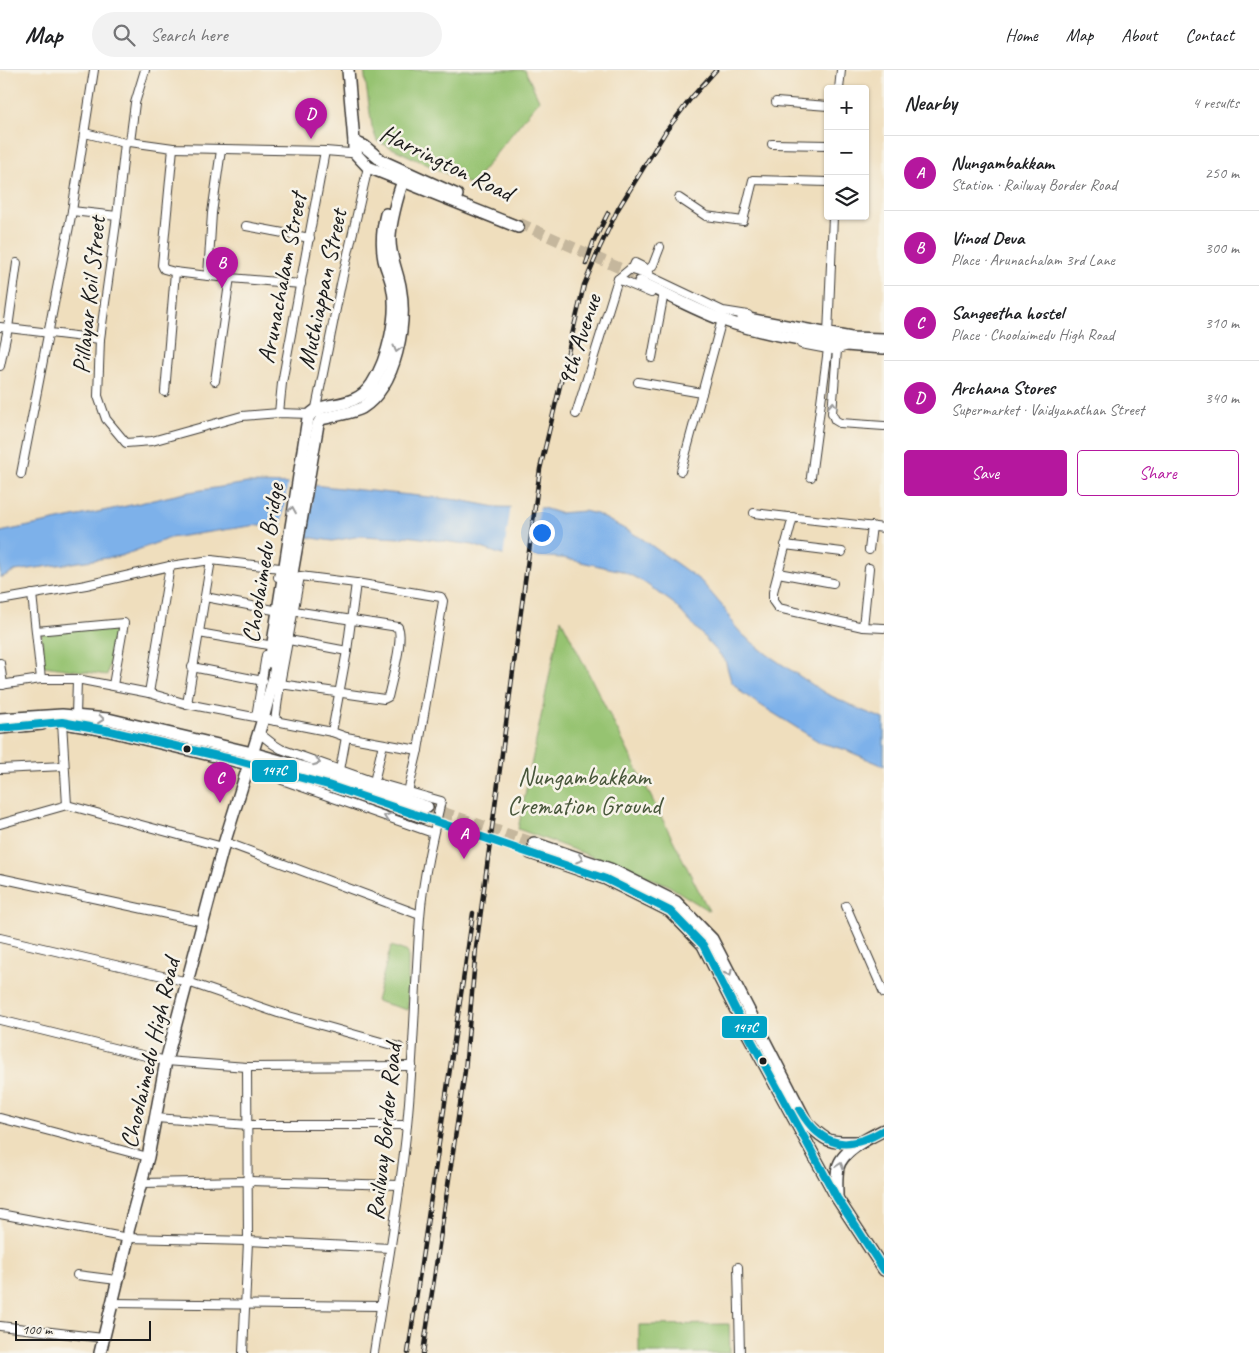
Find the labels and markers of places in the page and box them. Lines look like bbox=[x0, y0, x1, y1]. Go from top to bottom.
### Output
pin: D bbox=[295, 98, 327, 139]
pin: B bbox=[206, 247, 238, 288]
unlabelled marker bbox=[182, 744, 192, 754]
pin: C bbox=[204, 762, 236, 803]
pin: A bbox=[448, 818, 480, 859]
unlabelled marker bbox=[758, 1056, 768, 1066]

